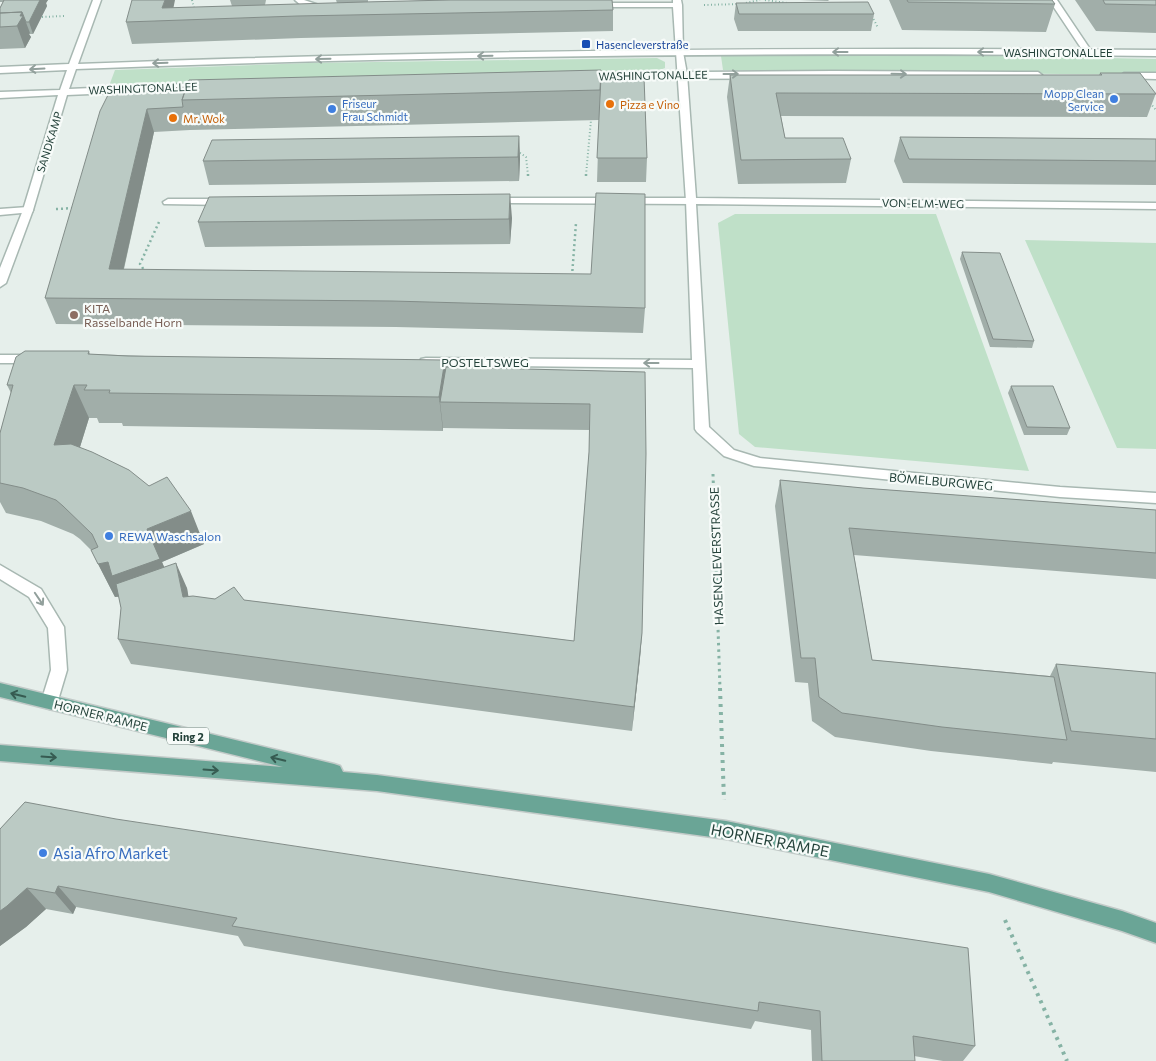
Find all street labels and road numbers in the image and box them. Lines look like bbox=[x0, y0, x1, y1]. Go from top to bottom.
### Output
street label: WASHINGTONALLEE bbox=[1003, 46, 1113, 59]
street label: WASHINGTONALLEE bbox=[598, 68, 708, 82]
street label: WASHINGTONALLEE bbox=[88, 80, 198, 96]
street label: SANDKAMP bbox=[34, 110, 64, 174]
street label: VON-ELM-WEG bbox=[882, 196, 964, 210]
street label: POSTELTSWEG bbox=[441, 355, 529, 369]
street label: BÖMELBURGWEG bbox=[889, 469, 993, 493]
street label: HASENCLEVERSTRASSE bbox=[707, 487, 725, 625]
street label: HORNER RAMPE bbox=[53, 697, 149, 733]
road number: Ring 2 bbox=[167, 728, 209, 744]
street label: HORNER RAMPE bbox=[710, 820, 831, 860]

